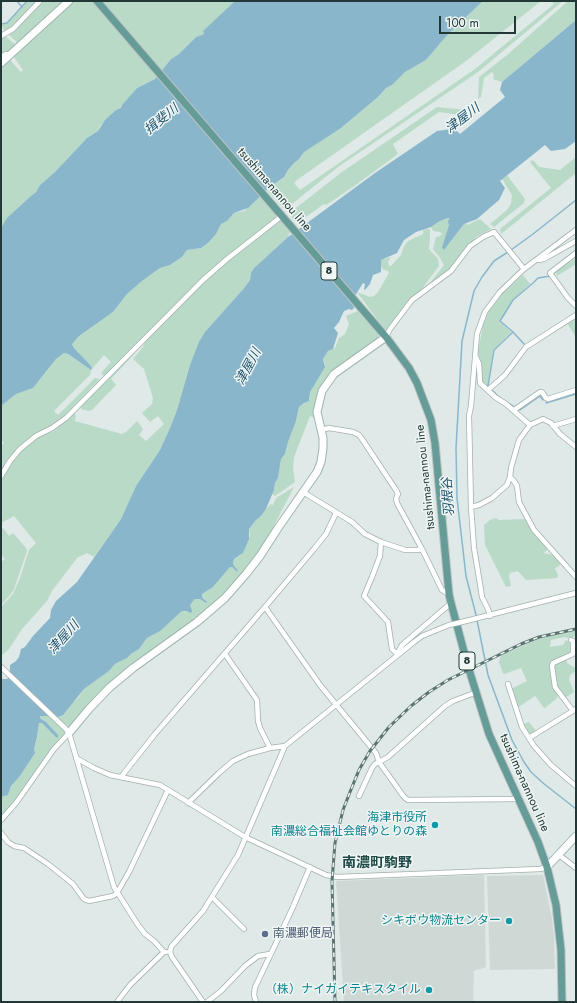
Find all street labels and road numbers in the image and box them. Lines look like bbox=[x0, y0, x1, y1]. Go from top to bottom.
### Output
street label: tsushima-nannou line bbox=[234, 146, 314, 234]
road number: 8 bbox=[321, 262, 337, 280]
street label: tsushima-nannou line bbox=[413, 424, 439, 530]
road number: 8 bbox=[459, 652, 475, 670]
street label: tsushima-nannou line bbox=[496, 732, 552, 834]

